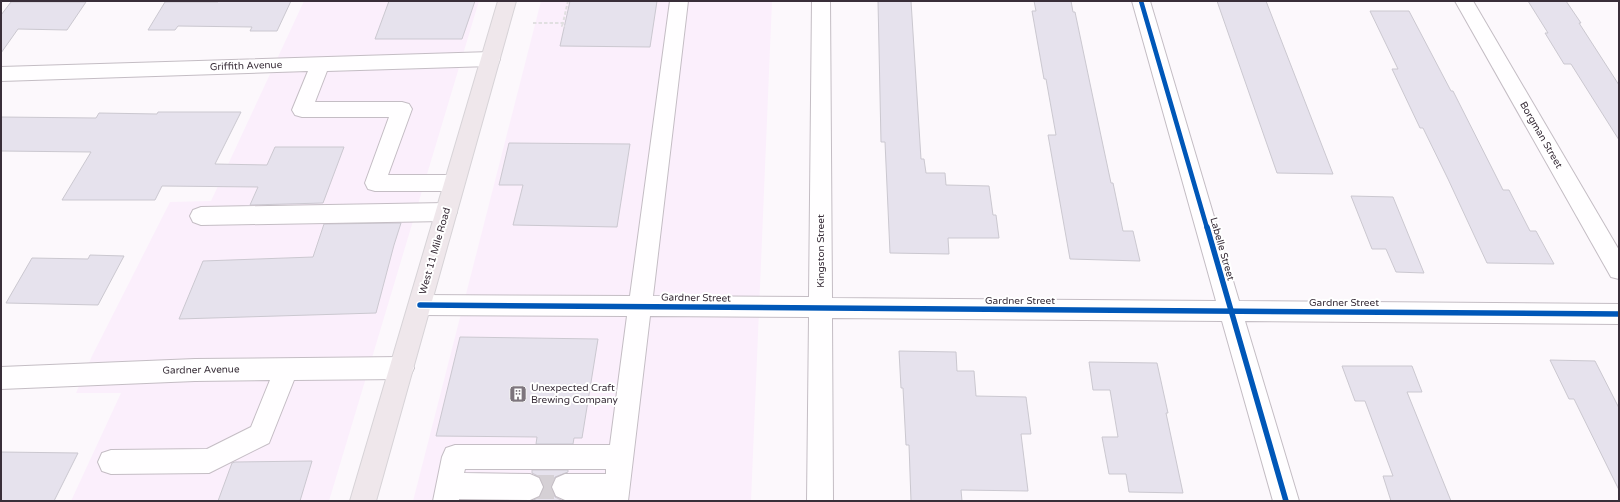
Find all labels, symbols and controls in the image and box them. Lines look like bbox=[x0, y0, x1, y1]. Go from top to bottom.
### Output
street label: Griffith Avenue bbox=[210, 59, 283, 73]
street label: Borgman Street bbox=[1517, 100, 1565, 171]
street label: West 11 Mile Road bbox=[417, 206, 453, 296]
street label: Kingston Street bbox=[815, 214, 827, 288]
street label: Labelle Street bbox=[1207, 216, 1237, 282]
street label: Gardner Street bbox=[661, 291, 731, 305]
street label: Gardner Street bbox=[985, 295, 1055, 307]
street label: Gardner Street bbox=[1309, 297, 1379, 309]
street label: Gardner Avenue bbox=[162, 363, 240, 377]
place label: Unexpected Craft Brewing Company bbox=[531, 382, 619, 406]
building icon: Unexpected Craft Brewing Company bbox=[508, 384, 528, 404]

